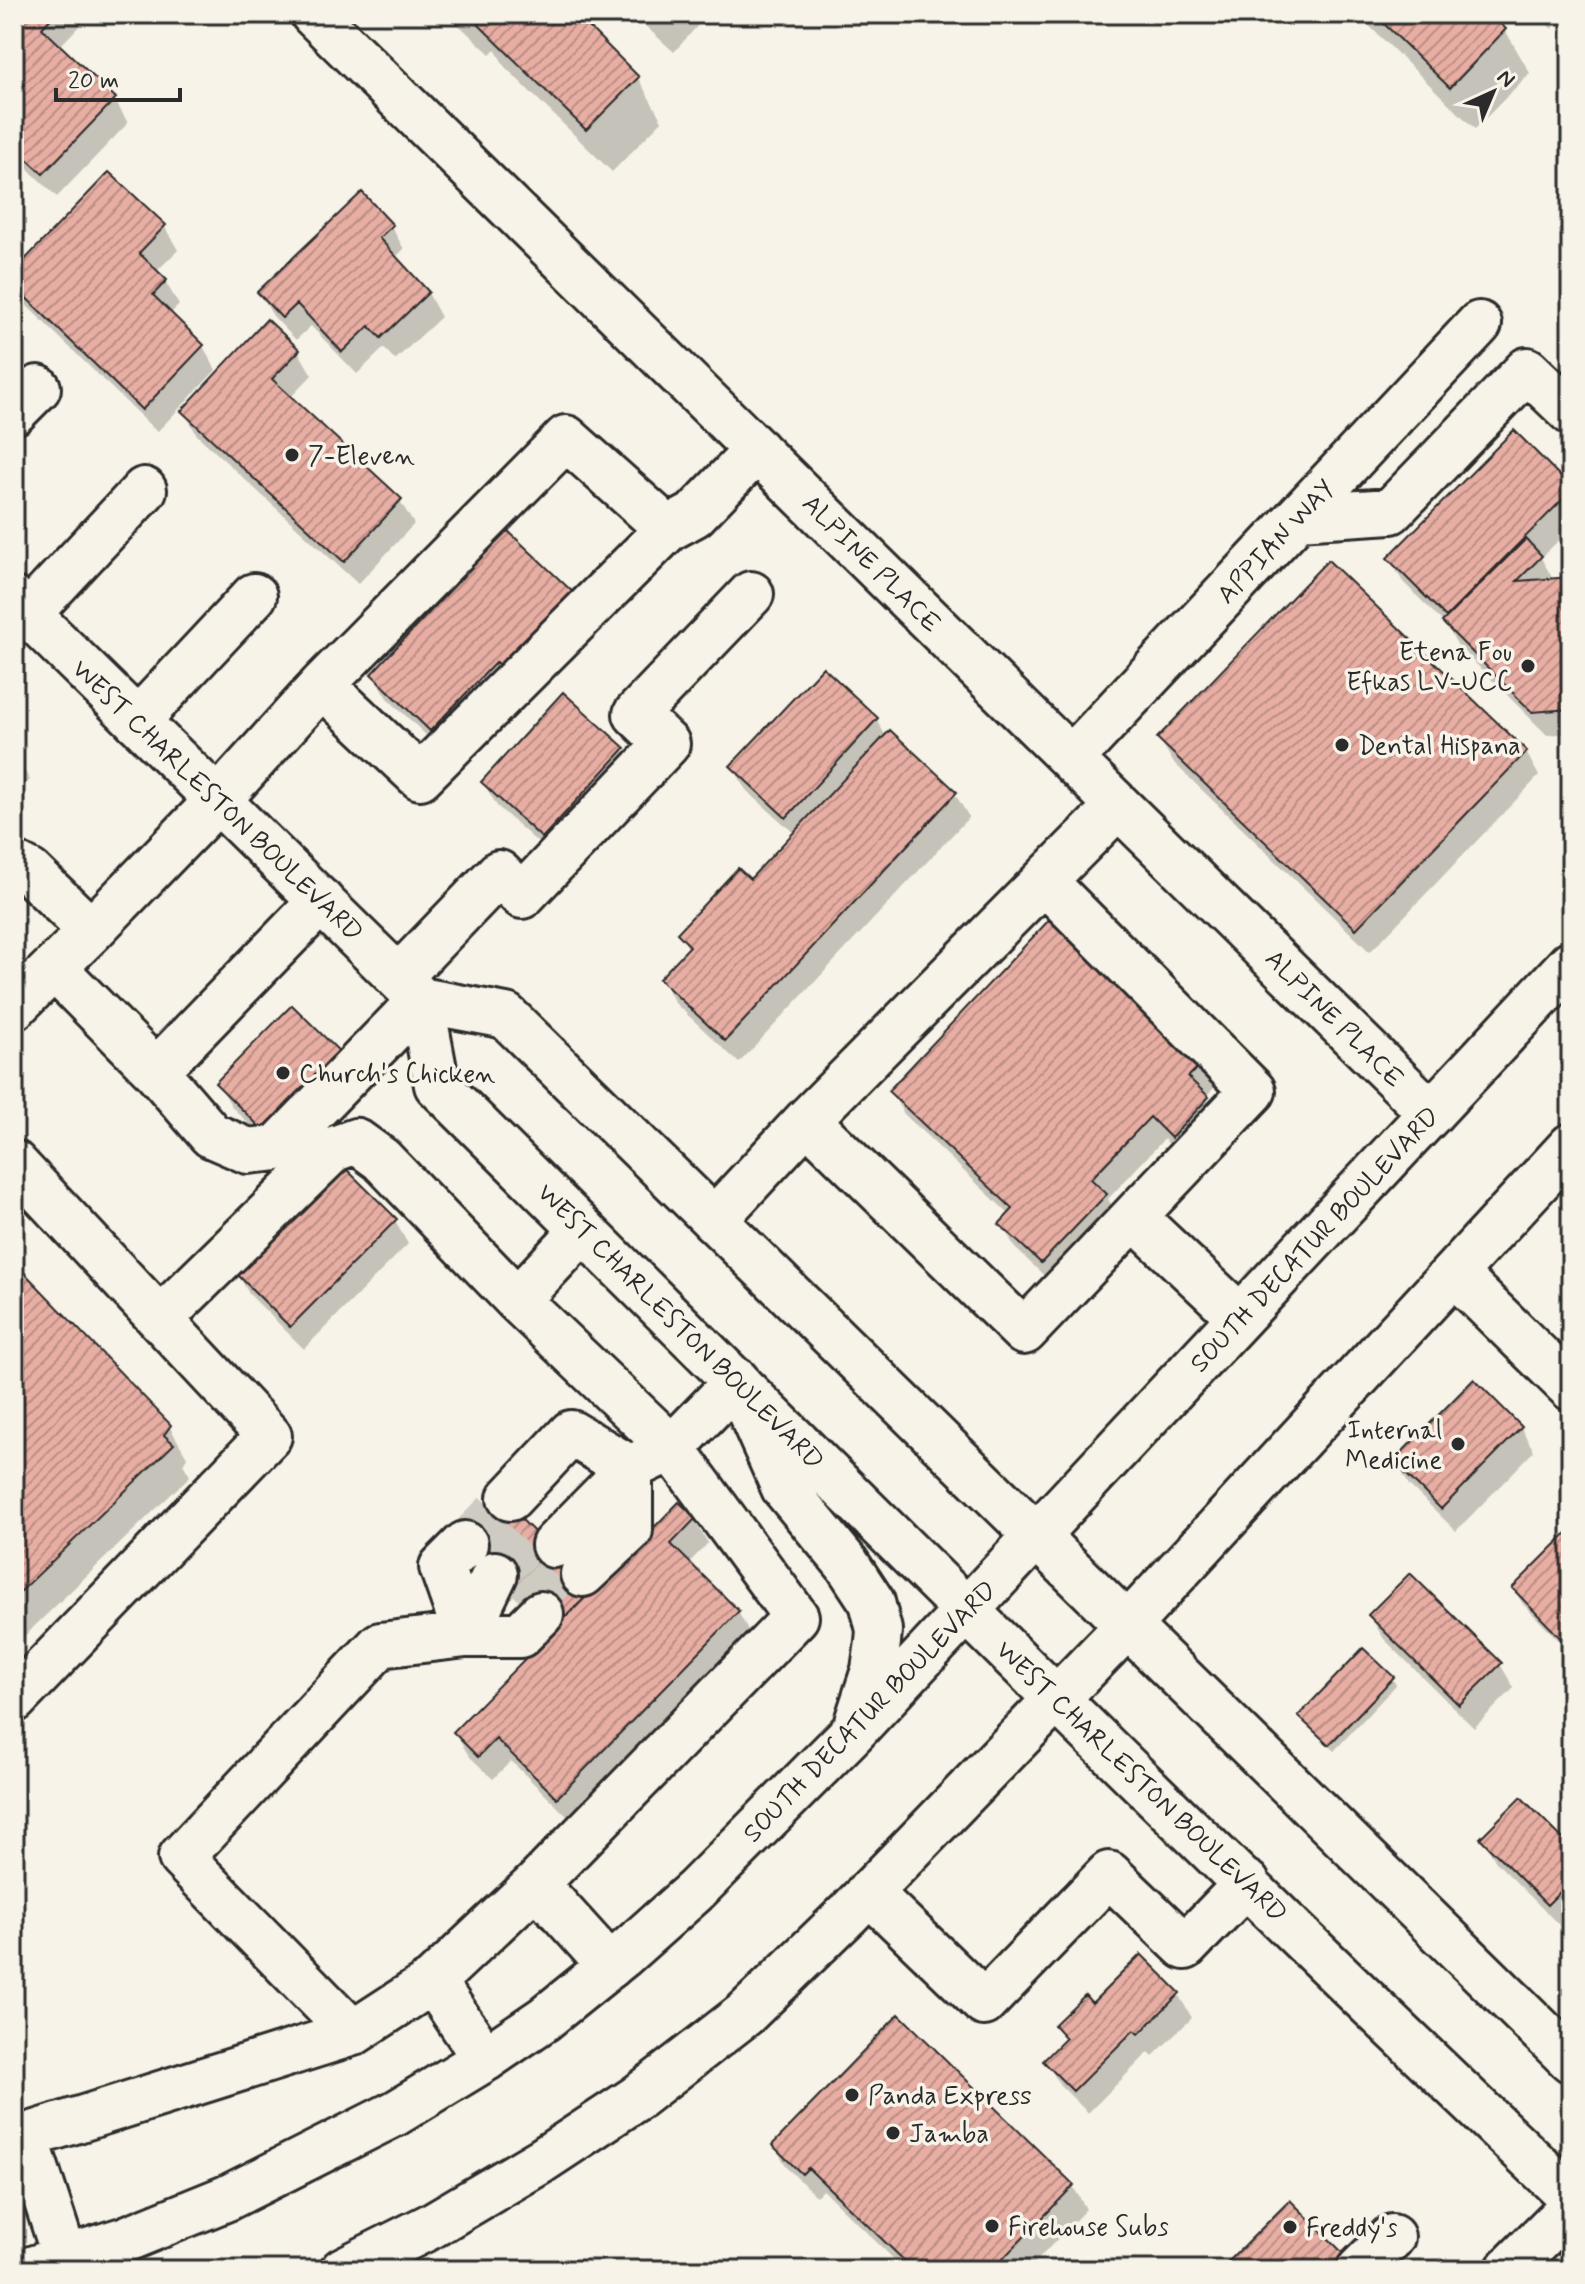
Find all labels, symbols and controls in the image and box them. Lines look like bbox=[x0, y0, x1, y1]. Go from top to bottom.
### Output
scale bar bbox=[56, 52, 180, 102]
north arrow bbox=[1453, 52, 1533, 132]
text: N bbox=[1491, 64, 1521, 94]
text: 20 m bbox=[68, 66, 119, 97]
place label: 7-Eleven bbox=[308, 440, 415, 474]
marker: 7-Eleven bbox=[283, 446, 301, 464]
street label: APPIAN WAY bbox=[1210, 473, 1343, 612]
street label: ALPINE PLACE bbox=[794, 488, 947, 641]
place label: Etena Fou Efkas LV-UCC bbox=[1346, 636, 1512, 700]
street label: WEST CHARLESTON BOULEVARD bbox=[64, 653, 370, 950]
marker: Etena Fou Efkas LV-UCC bbox=[1519, 657, 1537, 675]
place label: Dental Hispana bbox=[1358, 730, 1521, 764]
marker: Dental Hispana bbox=[1333, 736, 1351, 754]
street label: ALPINE PLACE bbox=[1257, 943, 1410, 1096]
place label: Church's Chicken bbox=[299, 1058, 496, 1092]
marker: Church's Chicken bbox=[274, 1064, 292, 1082]
street label: SOUTH DECATUR BOULEVARD bbox=[1183, 1100, 1448, 1380]
street label: WEST CHARLESTON BOULEVARD bbox=[529, 1177, 830, 1478]
place label: Internal Medicine bbox=[1345, 1414, 1442, 1478]
marker: Internal Medicine bbox=[1449, 1435, 1467, 1453]
street label: SOUTH DECATUR BOULEVARD bbox=[736, 1574, 1005, 1851]
street label: WEST CHARLESTON BOULEVARD bbox=[988, 1634, 1294, 1931]
place label: Panda Express bbox=[868, 2080, 1032, 2114]
marker: Panda Express bbox=[843, 2086, 861, 2104]
place label: Jamba bbox=[909, 2118, 989, 2152]
marker: Jamba bbox=[884, 2124, 902, 2142]
place label: Firehouse Subs bbox=[1008, 2211, 1169, 2245]
place label: Freddy's bbox=[1306, 2212, 1398, 2246]
marker: Firehouse Subs bbox=[983, 2217, 1001, 2235]
marker: Freddy's bbox=[1281, 2218, 1299, 2236]

